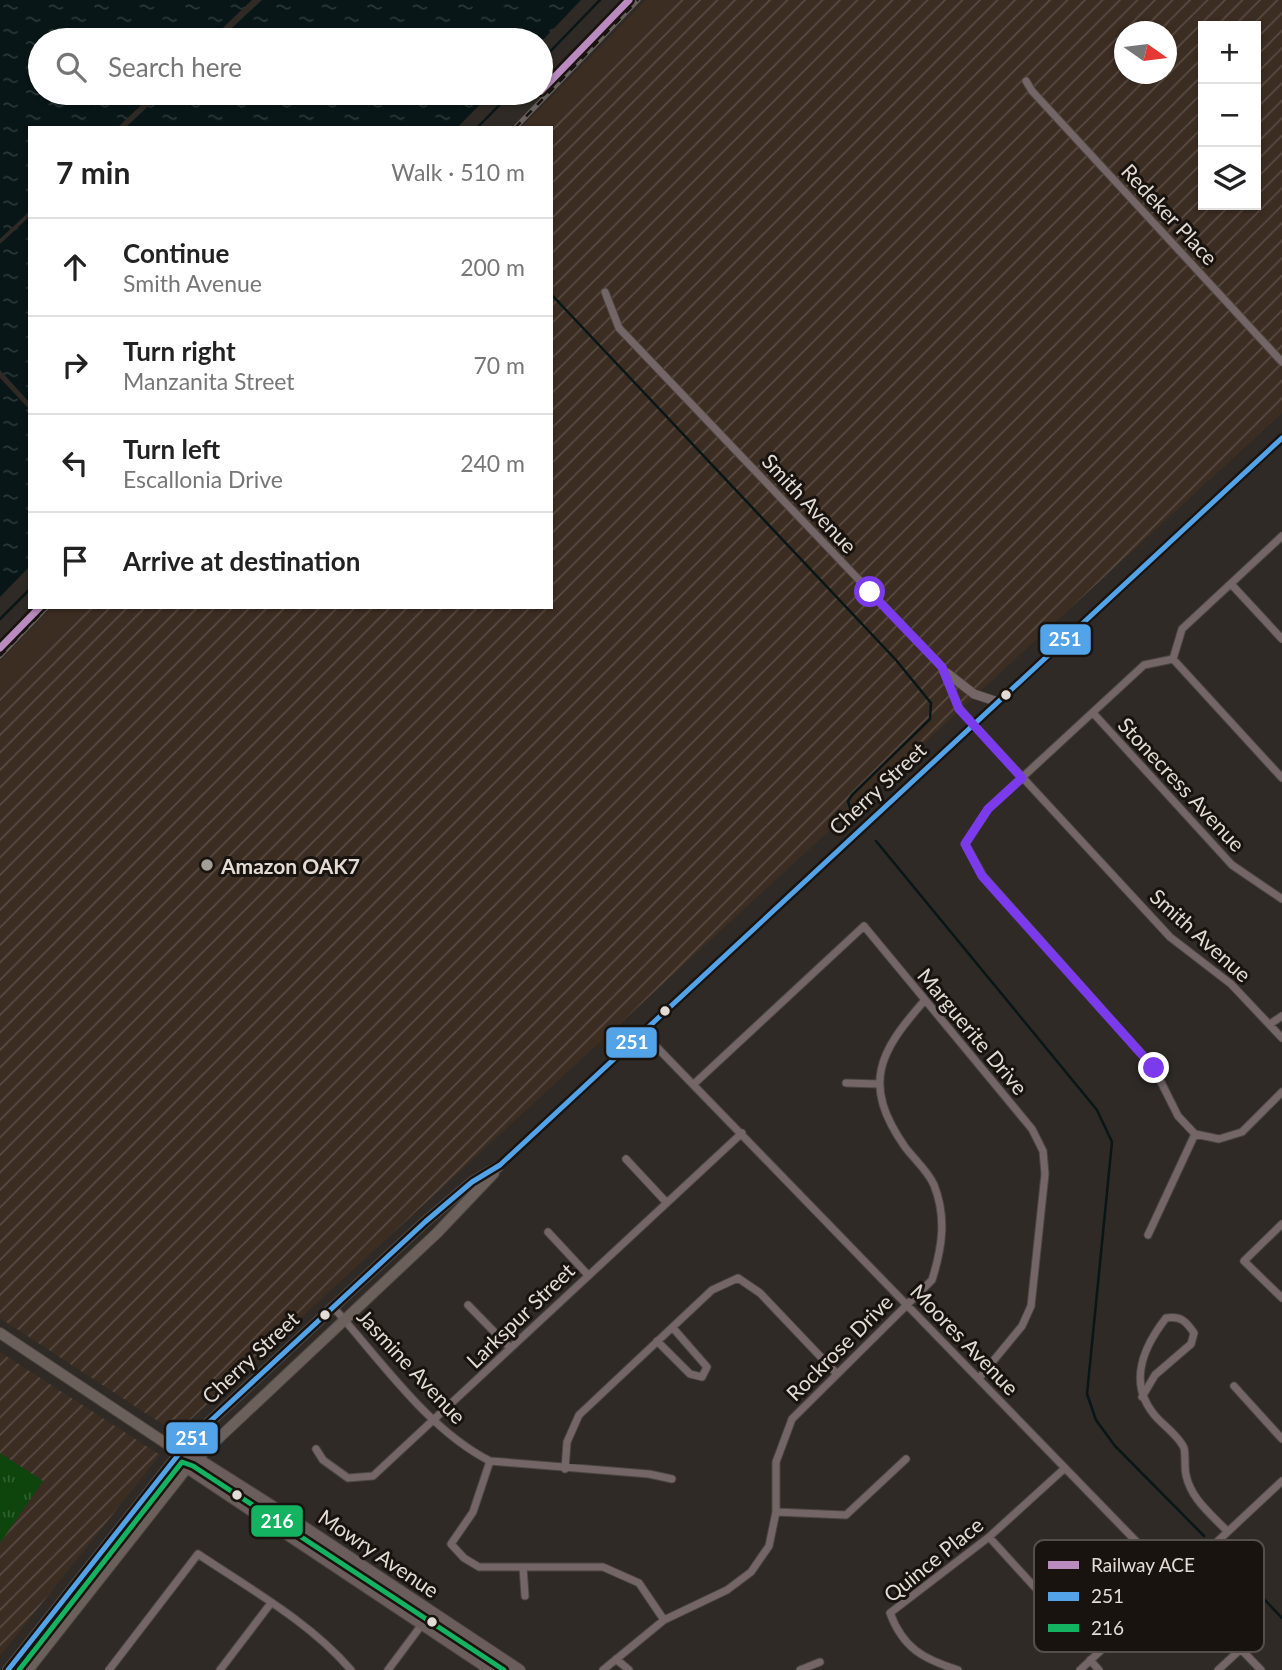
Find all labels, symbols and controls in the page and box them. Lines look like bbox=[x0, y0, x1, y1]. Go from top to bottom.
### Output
north arrow bbox=[1114, 21, 1177, 84]
map controls bbox=[1198, 21, 1261, 210]
button: + bbox=[1198, 21, 1261, 84]
search box bbox=[28, 28, 553, 105]
icon: search bbox=[52, 48, 90, 86]
text: Search here bbox=[108, 51, 242, 83]
button: − bbox=[1198, 84, 1261, 147]
button: layers bbox=[1198, 147, 1261, 210]
text: 7 min bbox=[56, 154, 130, 190]
text: Walk · 510 m bbox=[391, 158, 525, 186]
street label: Redeker Place bbox=[1117, 158, 1223, 270]
text: Continue bbox=[123, 237, 229, 269]
icon: ahead bbox=[56, 248, 94, 286]
text: 200 m bbox=[460, 253, 525, 281]
text: Smith Avenue bbox=[123, 269, 262, 297]
text: Turn right bbox=[123, 335, 236, 367]
icon: right bbox=[56, 346, 94, 384]
text: 70 m bbox=[474, 351, 525, 379]
text: Manzanita Street bbox=[123, 367, 295, 395]
text: Turn left bbox=[123, 433, 220, 465]
icon: left bbox=[56, 444, 94, 482]
street label: Smith Avenue bbox=[758, 448, 862, 558]
text: 240 m bbox=[460, 449, 525, 477]
text: Escallonia Drive bbox=[123, 465, 283, 493]
icon: arrive bbox=[56, 542, 94, 580]
text: Arrive at destination bbox=[123, 545, 360, 577]
route start bbox=[854, 576, 885, 607]
line badge: 251 bbox=[1039, 623, 1092, 656]
text: 251 bbox=[1048, 627, 1082, 650]
unlabelled marker bbox=[999, 688, 1013, 702]
street label: Stonecress Avenue bbox=[1114, 712, 1250, 856]
street label: Cherry Street bbox=[823, 737, 931, 839]
place label: Amazon OAK7 bbox=[220, 853, 360, 878]
marker: Amazon OAK7 bbox=[199, 857, 215, 873]
street label: Smith Avenue bbox=[1145, 883, 1257, 987]
street label: Marguerite Drive bbox=[913, 963, 1033, 1099]
unlabelled marker bbox=[658, 1004, 672, 1018]
line badge: 251 bbox=[605, 1026, 658, 1059]
text: 251 bbox=[615, 1030, 649, 1053]
route end bbox=[1138, 1052, 1169, 1083]
street label: Larkspur Street bbox=[461, 1257, 579, 1373]
street label: Moores Avenue bbox=[906, 1278, 1024, 1400]
street label: Rockrose Drive bbox=[781, 1289, 897, 1405]
street label: Jasmine Avenue bbox=[353, 1304, 471, 1428]
street label: Cherry Street bbox=[196, 1306, 304, 1408]
unlabelled marker bbox=[318, 1308, 332, 1322]
line badge: 251 bbox=[165, 1421, 219, 1455]
text: 251 bbox=[175, 1426, 209, 1449]
unlabelled marker bbox=[230, 1488, 244, 1502]
line badge: 216 bbox=[250, 1504, 304, 1538]
street label: Mowry Avenue bbox=[314, 1504, 444, 1602]
text: 216 bbox=[260, 1509, 294, 1532]
street label: Quince Place bbox=[878, 1511, 988, 1607]
legend bbox=[1034, 1540, 1264, 1652]
text: Railway ACE bbox=[1091, 1553, 1195, 1576]
text: 251 bbox=[1091, 1584, 1124, 1607]
unlabelled marker bbox=[425, 1615, 439, 1629]
text: 216 bbox=[1091, 1616, 1124, 1639]

